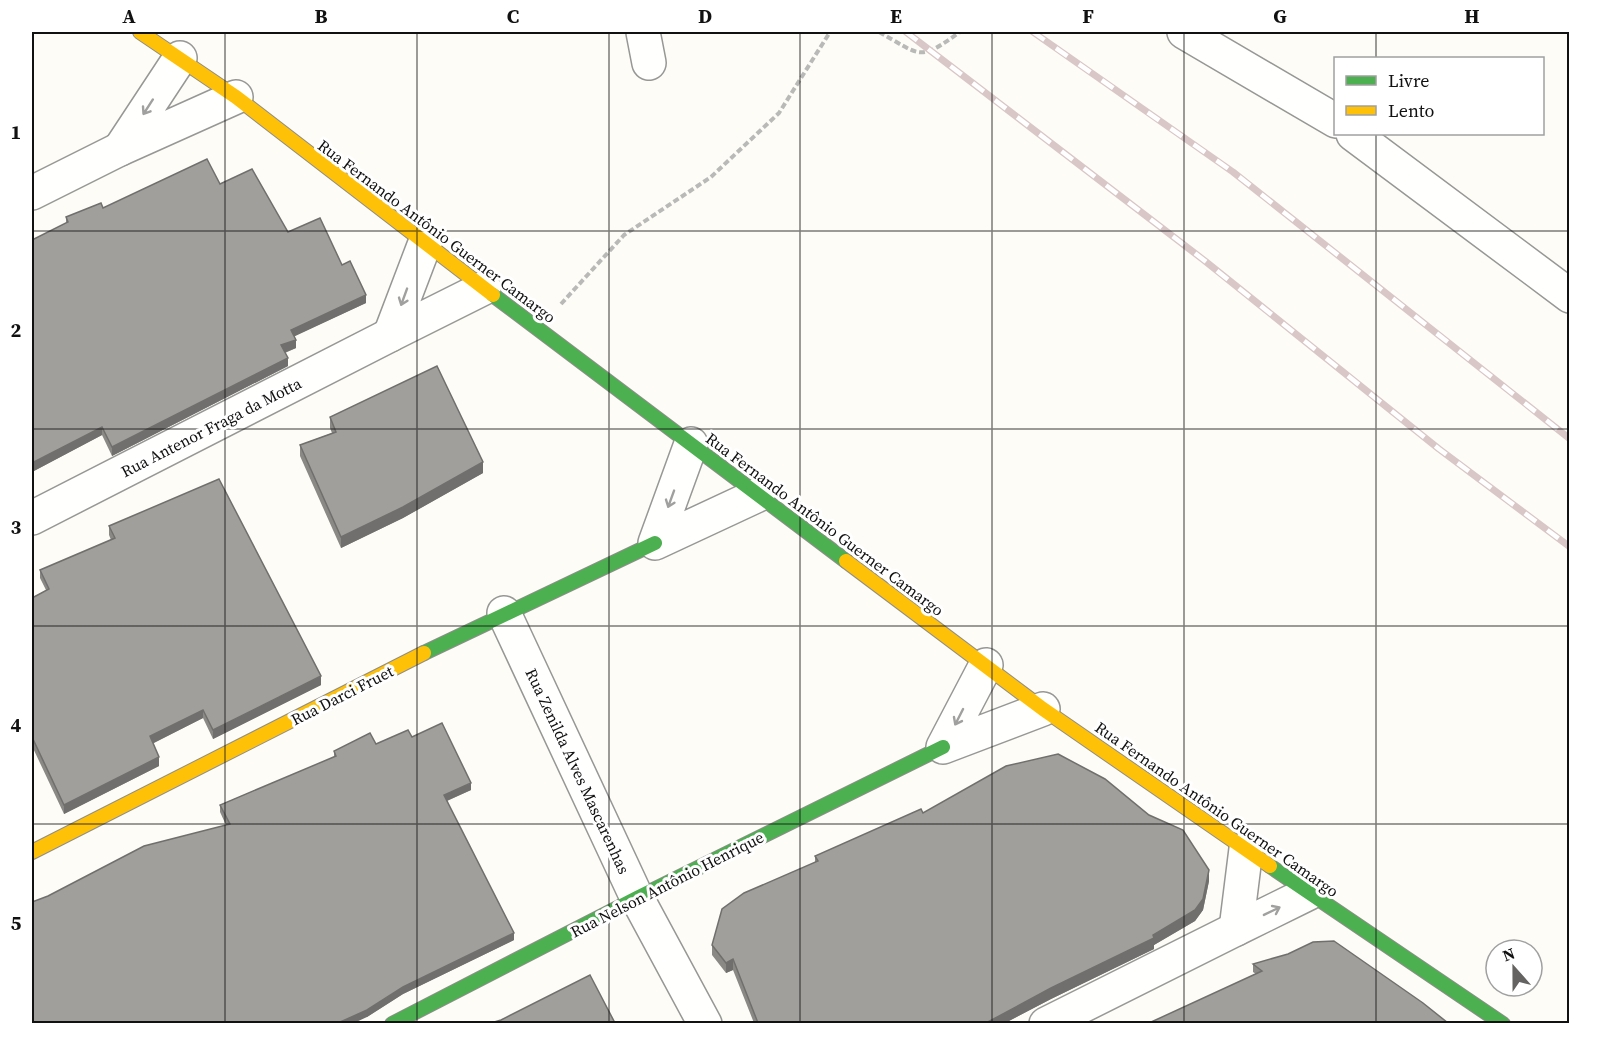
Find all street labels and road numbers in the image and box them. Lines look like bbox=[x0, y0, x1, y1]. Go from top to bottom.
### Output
street label: Rua Fernando Antônio Guerner Camargo bbox=[313, 134, 561, 328]
street label: Rua Antenor Fraga da Motta bbox=[117, 372, 306, 482]
street label: Rua Fernando Antônio Guerner Camargo bbox=[701, 427, 949, 621]
street label: Rua Darci Fruet bbox=[287, 659, 398, 730]
street label: Rua Zenilda Alves Mascarenhas bbox=[521, 665, 635, 877]
street label: Rua Fernando Antônio Guerner Camargo bbox=[1091, 716, 1343, 902]
street label: Rua Nelson Antônio Henrique bbox=[567, 826, 767, 942]

